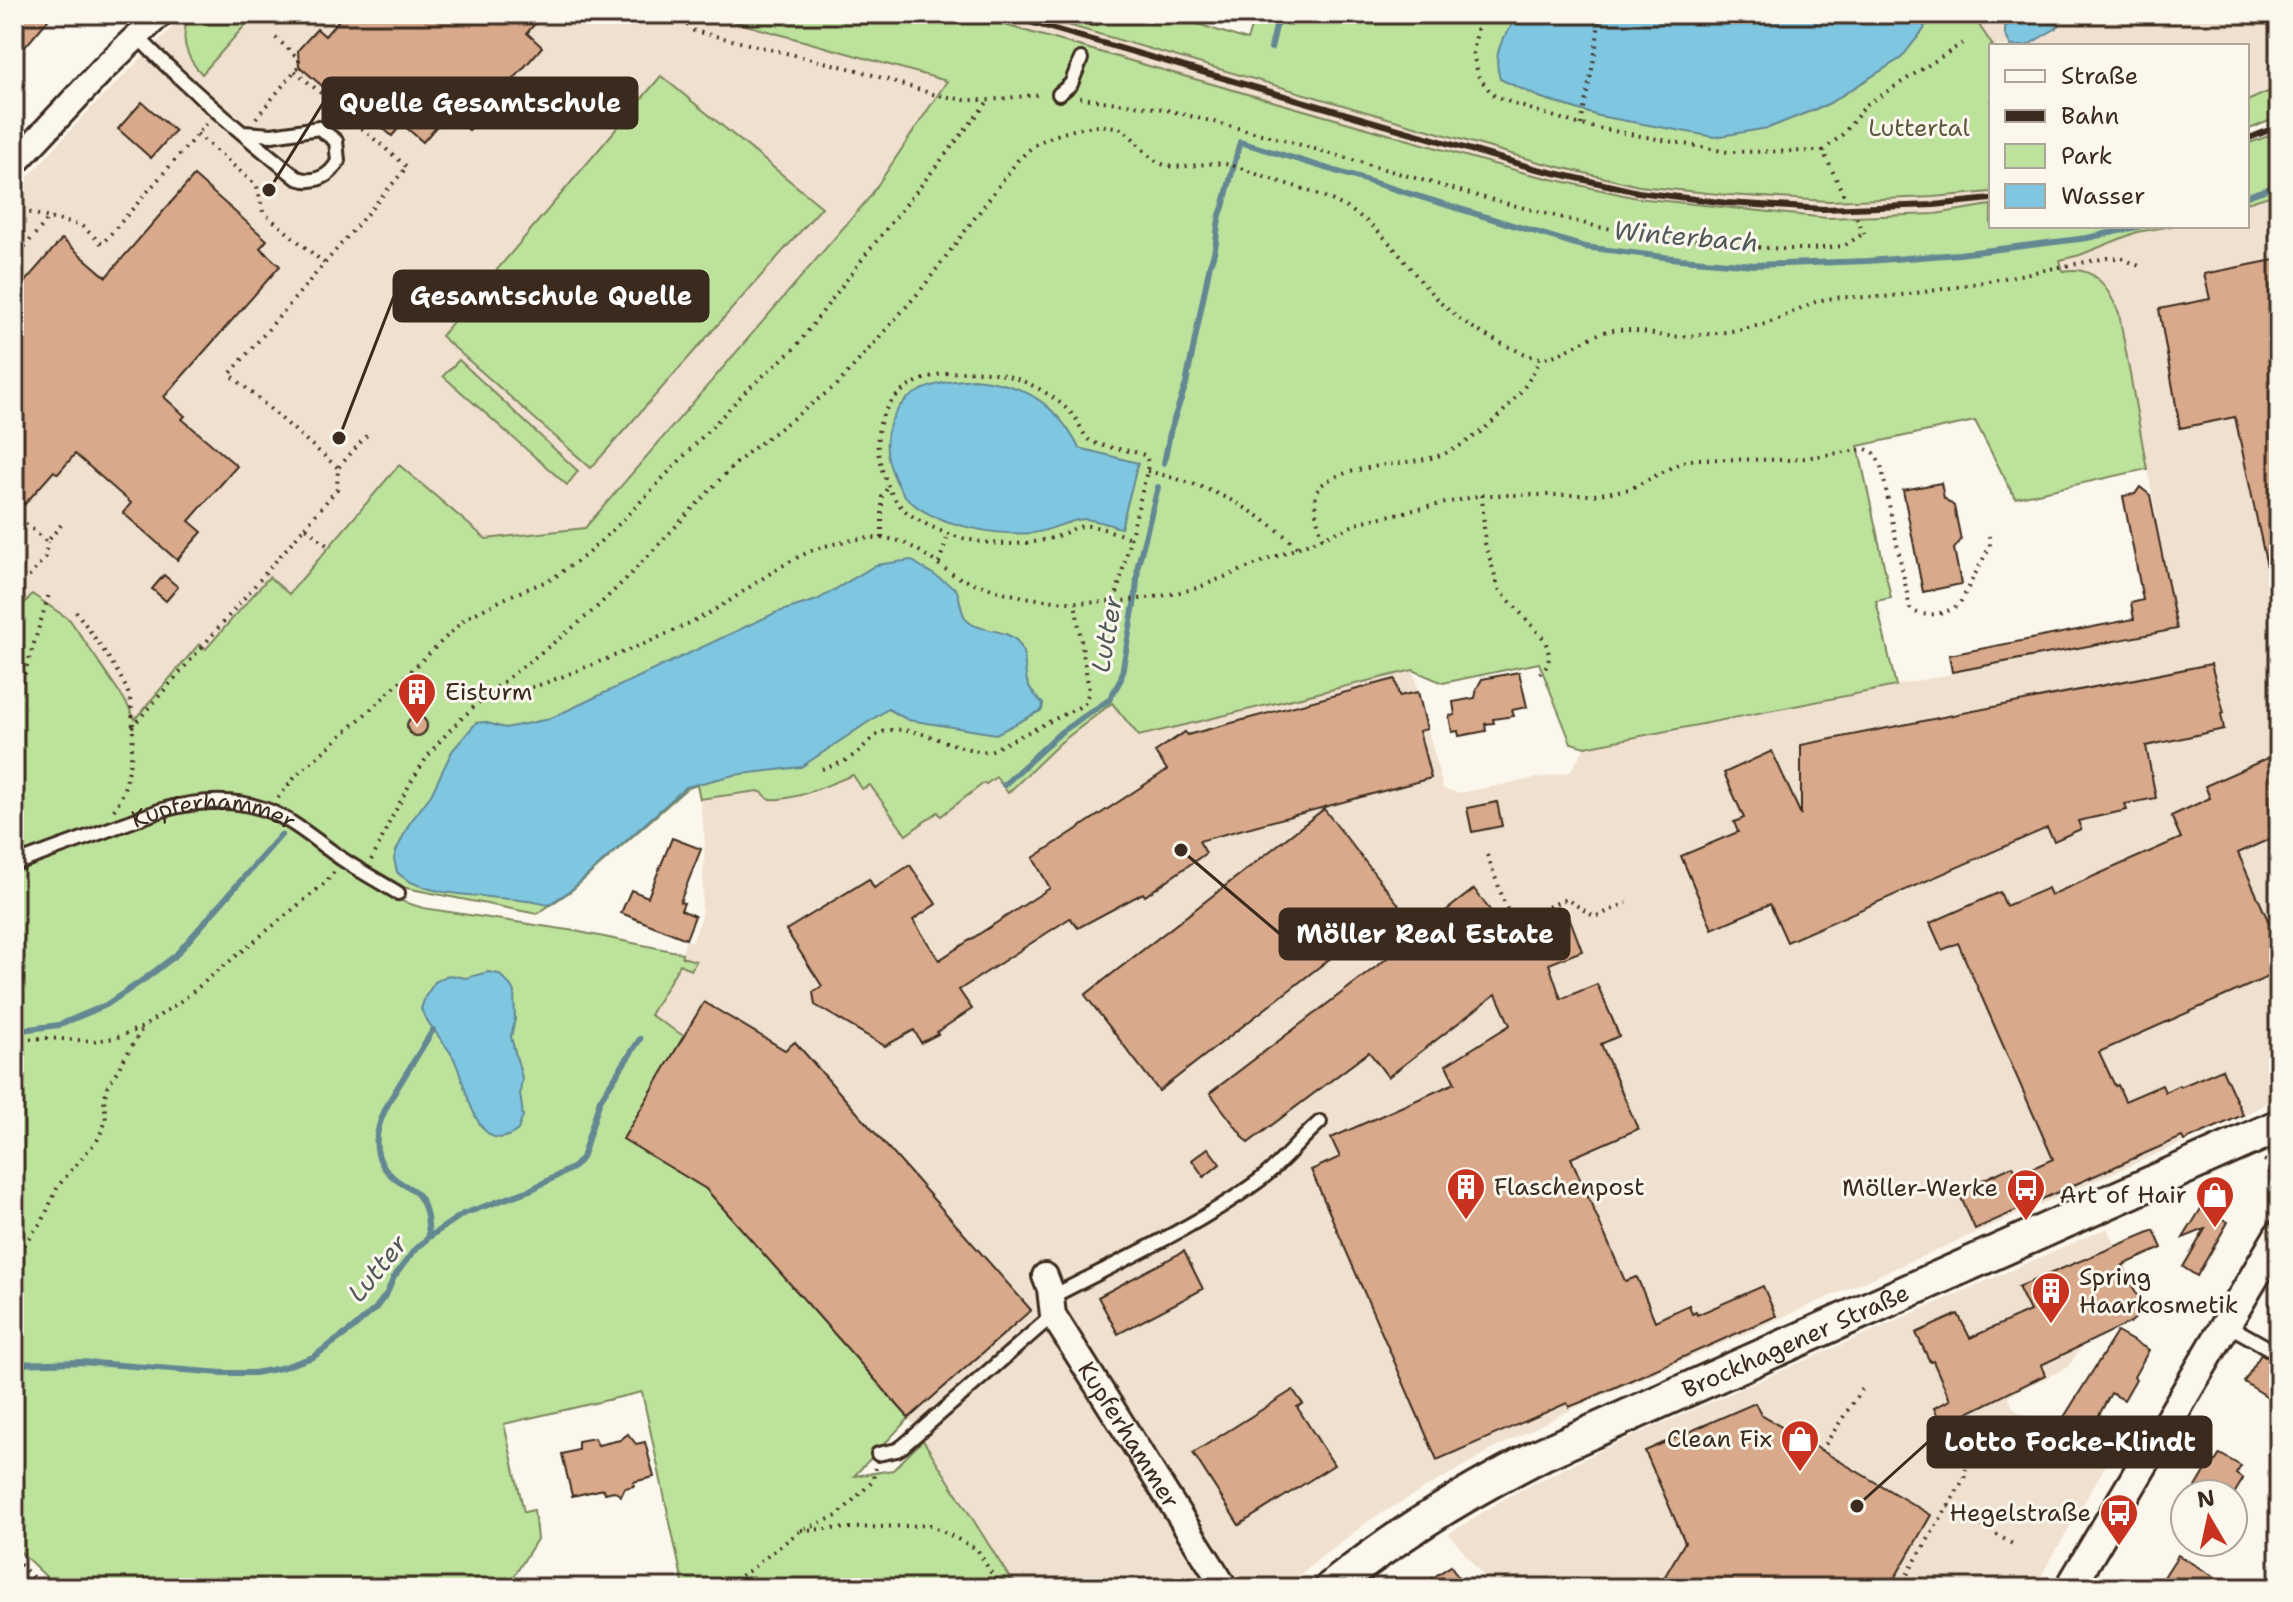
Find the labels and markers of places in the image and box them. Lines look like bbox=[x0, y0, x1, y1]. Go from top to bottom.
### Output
callout: Quelle Gesamtschule bbox=[323, 78, 637, 128]
callout: Gesamtschule Quelle bbox=[394, 271, 708, 321]
building icon: Eisturm bbox=[396, 671, 438, 726]
place label: Eisturm bbox=[445, 676, 532, 708]
callout: Möller Real Estate bbox=[1280, 909, 1569, 959]
building icon: Flaschenpost bbox=[1445, 1166, 1487, 1221]
bus stop icon: Möller-Werke bbox=[2005, 1167, 2047, 1222]
place label: Flaschenpost bbox=[1494, 1171, 1645, 1203]
place label: Möller-Werke bbox=[1842, 1172, 1998, 1204]
shop icon: Art of Hair bbox=[2194, 1174, 2236, 1229]
place label: Art of Hair bbox=[2059, 1179, 2187, 1211]
place label: Spring Haarkosmetik bbox=[2079, 1261, 2239, 1321]
building icon: Spring Haarkosmetik bbox=[2030, 1270, 2072, 1325]
callout: Lotto Focke-Klindt bbox=[1928, 1417, 2211, 1467]
shop icon: Clean Fix bbox=[1779, 1418, 1821, 1473]
place label: Clean Fix bbox=[1667, 1423, 1772, 1455]
bus stop icon: Hegelstraße bbox=[2098, 1492, 2140, 1547]
place label: Hegelstraße bbox=[1950, 1497, 2091, 1529]

